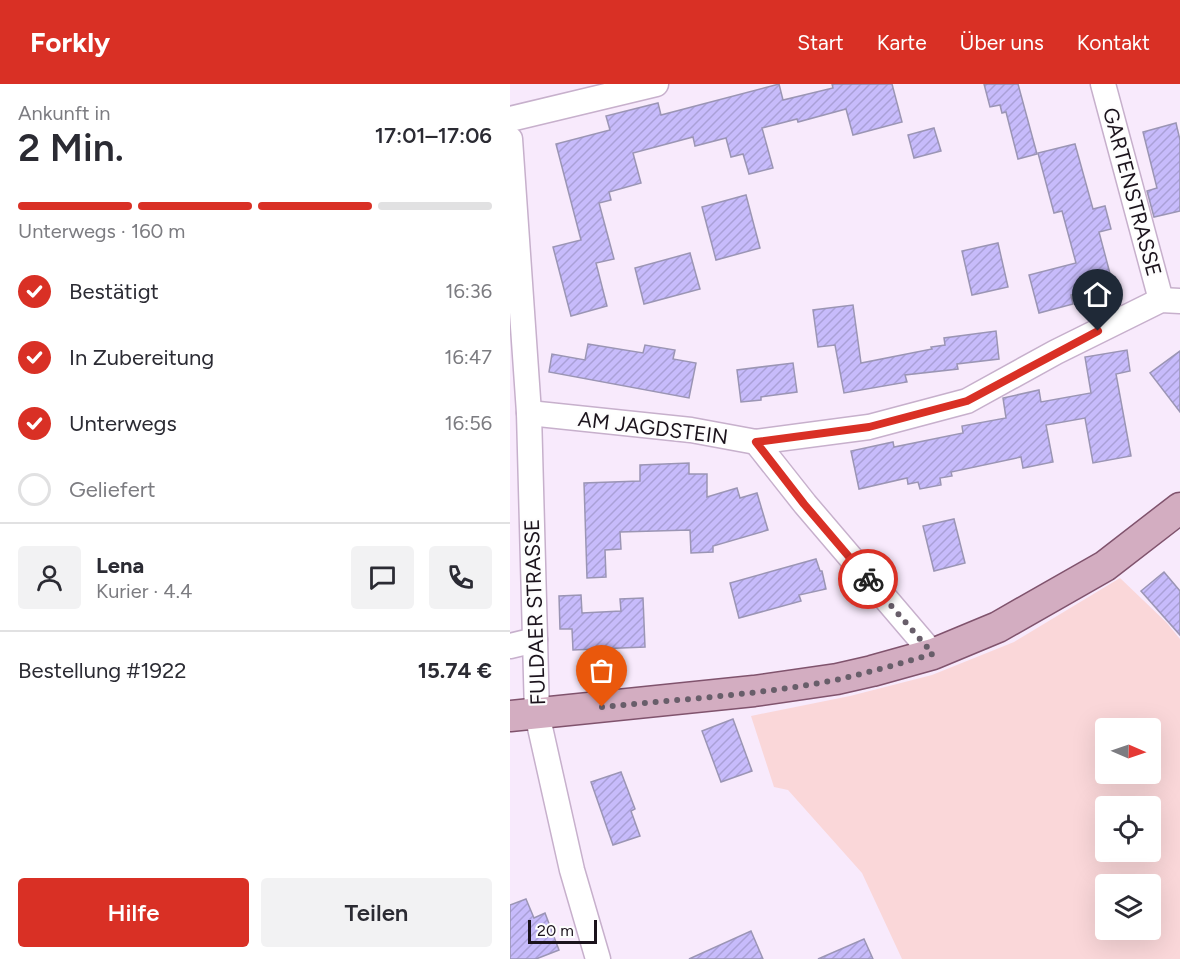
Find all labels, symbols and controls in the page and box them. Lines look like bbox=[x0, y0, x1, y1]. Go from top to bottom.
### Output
text: Forkly bbox=[30, 25, 110, 59]
text: Start bbox=[797, 30, 844, 55]
text: Karte bbox=[877, 30, 927, 55]
text: Über uns bbox=[960, 30, 1044, 55]
text: Kontakt bbox=[1077, 30, 1150, 55]
text: Ankunft in bbox=[18, 101, 110, 125]
street label: GARTENSTRASSE bbox=[1098, 105, 1167, 279]
text: 17:01–17:06 bbox=[375, 122, 492, 149]
text: 2 Min. bbox=[18, 124, 124, 171]
text: Unterwegs · 160 m bbox=[18, 219, 185, 243]
pin bbox=[1072, 269, 1123, 331]
icon: check bbox=[18, 275, 51, 308]
text: Bestätigt bbox=[69, 278, 159, 305]
icon: home bbox=[1081, 278, 1114, 311]
text: 16:36 bbox=[445, 279, 492, 303]
icon: check bbox=[18, 341, 51, 374]
text: In Zubereitung bbox=[69, 344, 214, 371]
text: 16:47 bbox=[444, 345, 492, 369]
street label: AM JAGDSTEIN bbox=[577, 406, 729, 449]
icon: check bbox=[18, 407, 51, 440]
text: Unterwegs bbox=[69, 410, 177, 437]
text: 16:56 bbox=[445, 411, 492, 435]
text: Geliefert bbox=[69, 476, 156, 503]
street label: FULDAER STRASSE bbox=[519, 518, 550, 706]
button: person bbox=[18, 546, 81, 609]
button: chat bbox=[351, 546, 414, 609]
button: phone bbox=[429, 546, 492, 609]
courier bbox=[838, 549, 898, 609]
text: Lena bbox=[96, 552, 144, 579]
icon: bike bbox=[852, 563, 885, 596]
text: Kurier · 4.4 bbox=[96, 579, 192, 603]
pin bbox=[576, 645, 627, 707]
icon: bag bbox=[585, 654, 618, 687]
text: Bestellung #1922 bbox=[18, 657, 187, 684]
text: 15.74 € bbox=[418, 657, 492, 684]
north arrow bbox=[1095, 718, 1161, 784]
map controls bbox=[1095, 718, 1161, 940]
button: locate bbox=[1095, 796, 1161, 862]
button: layers bbox=[1095, 874, 1161, 940]
button: Hilfe bbox=[18, 878, 249, 947]
button: Teilen bbox=[261, 878, 492, 947]
scale bar bbox=[528, 917, 597, 944]
text: 20 m bbox=[537, 921, 574, 940]

